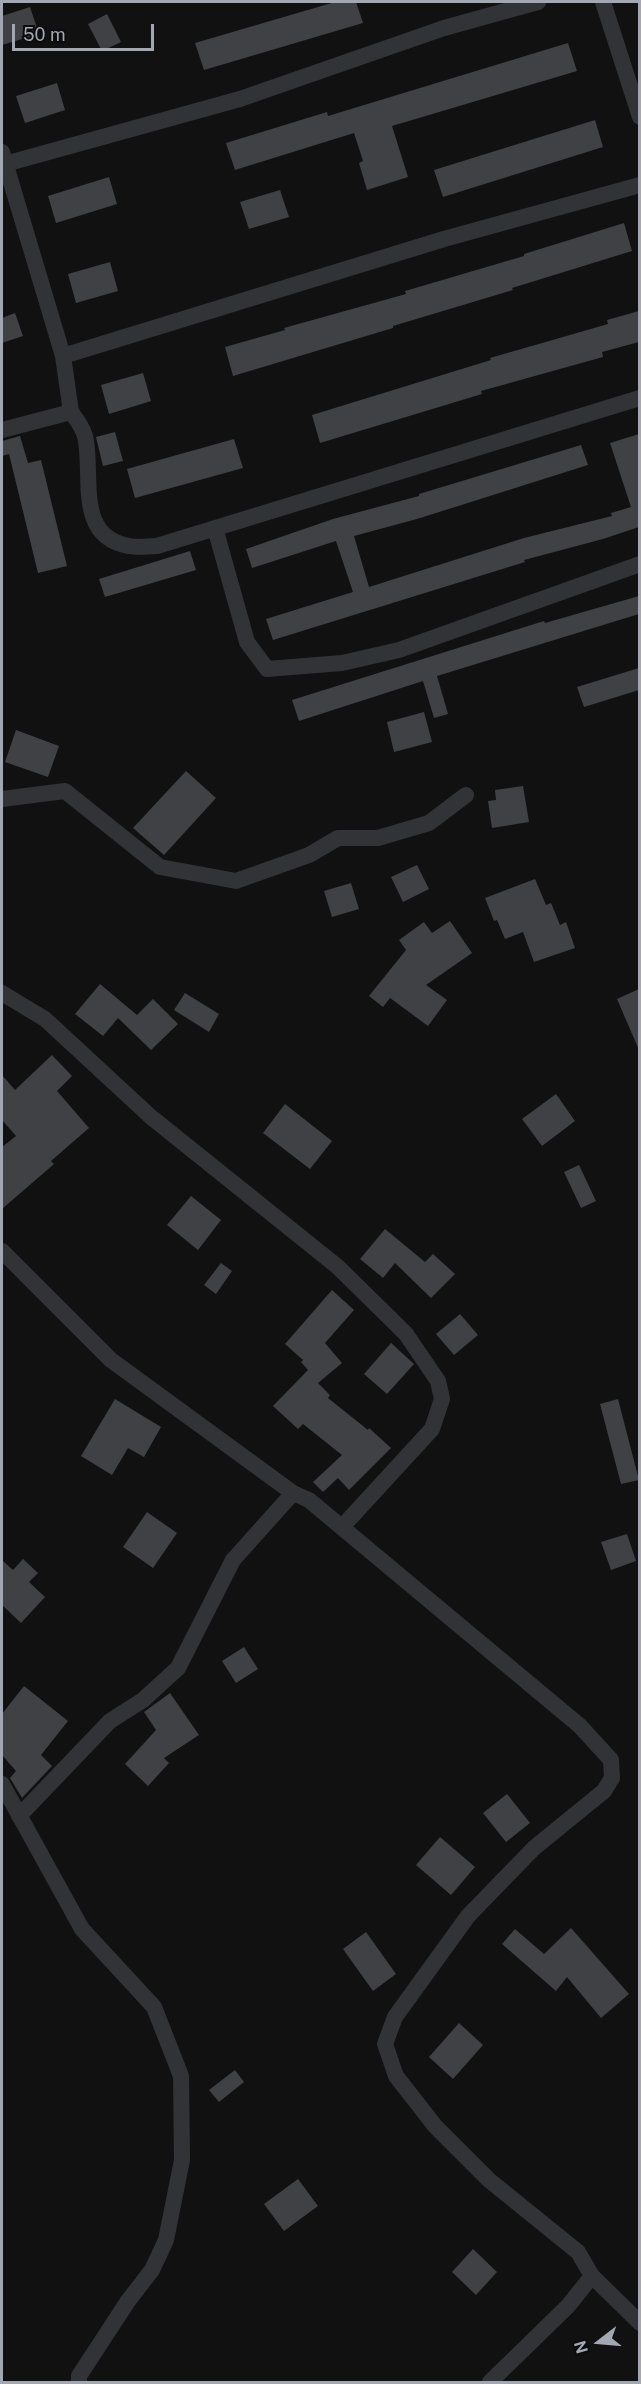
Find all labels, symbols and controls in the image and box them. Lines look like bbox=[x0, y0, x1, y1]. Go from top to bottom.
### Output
scale bar bbox=[15, 12, 158, 50]
text: 50 m bbox=[23, 24, 66, 45]
north arrow bbox=[569, 2312, 629, 2372]
text: N bbox=[570, 2338, 592, 2356]

